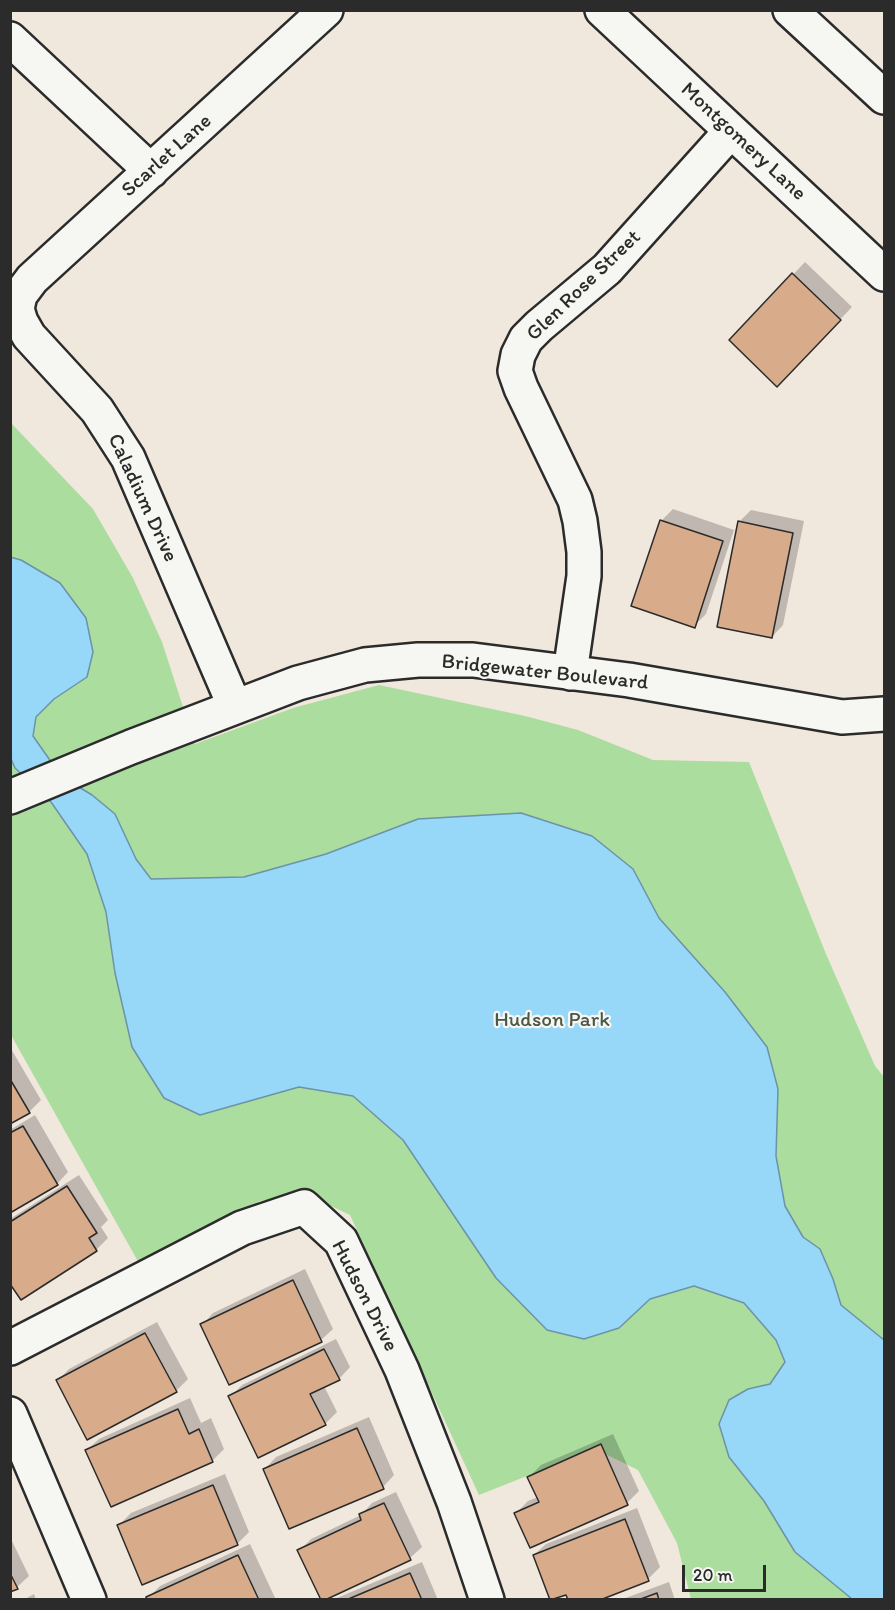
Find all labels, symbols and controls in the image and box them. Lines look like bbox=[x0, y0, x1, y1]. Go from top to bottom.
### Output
street label: Montgomery Lane bbox=[675, 77, 811, 207]
street label: Scarlet Lane bbox=[117, 109, 217, 203]
street label: Glen Rose Street bbox=[522, 225, 646, 347]
street label: Caladium Drive bbox=[101, 430, 183, 566]
street label: Bridgewater Boulevard bbox=[440, 650, 650, 696]
park label: Hudson Park bbox=[494, 1008, 610, 1034]
street label: Hudson Drive bbox=[325, 1236, 403, 1356]
scale bar bbox=[685, 1553, 769, 1591]
text: 20 m bbox=[693, 1564, 733, 1586]

